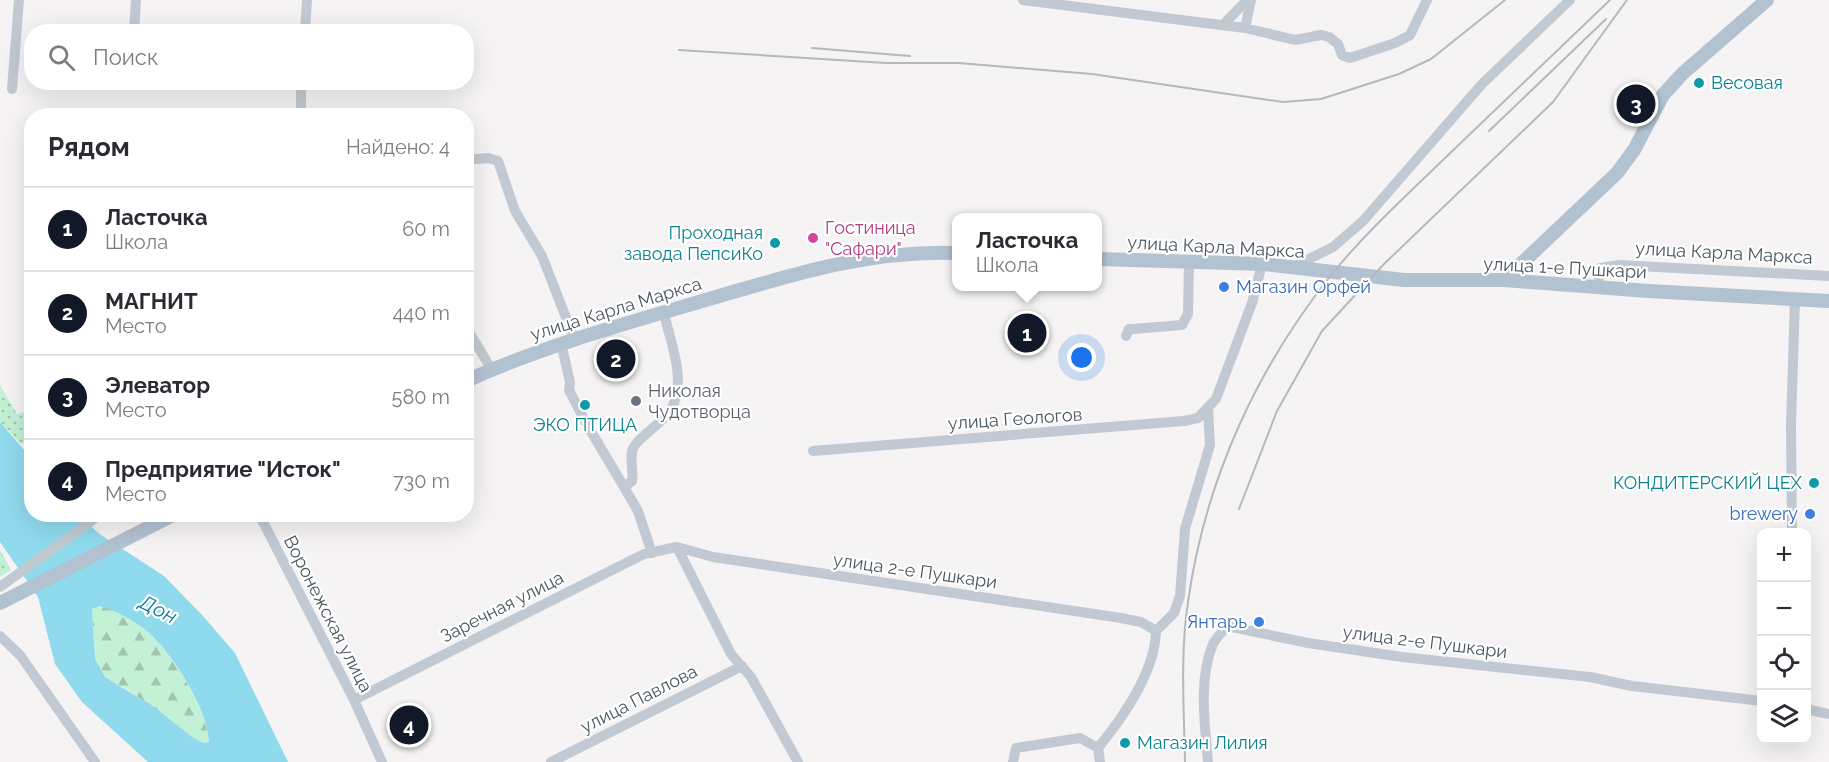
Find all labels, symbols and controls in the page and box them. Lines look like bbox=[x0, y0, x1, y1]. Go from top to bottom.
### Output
search box bbox=[24, 24, 474, 90]
icon: search bbox=[45, 41, 78, 74]
text: Поиск bbox=[93, 44, 158, 70]
place label: Весовая bbox=[1711, 72, 1783, 93]
marker: Весовая bbox=[1692, 76, 1706, 90]
pin: 3 bbox=[1616, 82, 1656, 126]
text: Рядом bbox=[48, 132, 130, 162]
text: Найдено: 4 bbox=[346, 135, 450, 159]
text: Ласточка bbox=[105, 204, 208, 230]
popup bbox=[952, 213, 1102, 291]
text: 1 bbox=[63, 217, 72, 241]
text: 60 m bbox=[402, 217, 450, 241]
place label: Гостиница "Сафари" bbox=[825, 217, 916, 259]
place label: Проходная завода ПепсиКо bbox=[624, 222, 763, 264]
text: Ласточка bbox=[976, 227, 1078, 253]
text: Школа bbox=[105, 230, 168, 254]
marker: Гостиница "Сафари" bbox=[806, 231, 820, 245]
street label: улица Карла Маркса bbox=[1127, 231, 1305, 262]
marker: Проходная завода ПепсиКо bbox=[768, 236, 782, 250]
street label: улица Карла Маркса bbox=[1635, 237, 1813, 268]
text: Школа bbox=[976, 253, 1039, 277]
street label: улица 1-е Пушкари bbox=[1483, 253, 1647, 282]
street label: улица Карла Маркса bbox=[528, 273, 704, 345]
place label: Магазин Орфей bbox=[1236, 276, 1371, 297]
marker: Магазин Орфей bbox=[1217, 280, 1231, 294]
text: МАГНИТ bbox=[105, 288, 198, 314]
text: 2 bbox=[62, 301, 73, 325]
text: 440 m bbox=[392, 301, 450, 325]
pin: 1 bbox=[1008, 310, 1046, 356]
text: Место bbox=[105, 314, 167, 338]
pin: 2 bbox=[596, 336, 636, 382]
your location bbox=[1067, 343, 1096, 372]
text: Элеватор bbox=[105, 372, 210, 398]
place label: Николая Чудотворца bbox=[648, 380, 751, 422]
text: 3 bbox=[62, 385, 73, 409]
text: 580 m bbox=[392, 385, 450, 409]
marker: Николая Чудотворца bbox=[629, 394, 643, 408]
text: Место bbox=[105, 398, 167, 422]
marker: ЭКО ПТИЦА bbox=[578, 398, 592, 412]
street label: улица Геологов bbox=[947, 403, 1083, 434]
place label: ЭКО ПТИЦА bbox=[533, 414, 637, 435]
text: Предприятие "Исток" bbox=[105, 456, 341, 482]
text: 4 bbox=[62, 469, 73, 493]
text: 730 m bbox=[393, 469, 450, 493]
place label: КОНДИТЕРСКИЙ ЦЕХ bbox=[1613, 472, 1803, 493]
marker: КОНДИТЕРСКИЙ ЦЕХ bbox=[1807, 476, 1821, 490]
text: Место bbox=[105, 482, 167, 506]
place label: brewery bbox=[1730, 503, 1798, 524]
marker: brewery bbox=[1803, 507, 1817, 521]
map controls bbox=[1757, 528, 1811, 744]
button: + bbox=[1757, 528, 1811, 582]
street label: Воронежская улица bbox=[280, 532, 377, 696]
street label: улица 2-е Пушкари bbox=[832, 549, 998, 592]
street label: Заречная улица bbox=[437, 567, 567, 647]
button: − bbox=[1757, 582, 1811, 636]
water label: Дон bbox=[134, 589, 181, 629]
place label: Янтарь bbox=[1187, 611, 1247, 632]
marker: Янтарь bbox=[1252, 615, 1266, 629]
street label: улица 2-е Пушкари bbox=[1342, 621, 1508, 662]
button: locate bbox=[1757, 636, 1811, 690]
street label: улица Павлова bbox=[577, 660, 701, 737]
button: layers bbox=[1757, 690, 1811, 744]
pin: 4 bbox=[390, 702, 428, 748]
place label: Магазин Лилия bbox=[1137, 732, 1268, 753]
marker: Магазин Лилия bbox=[1118, 736, 1132, 750]

